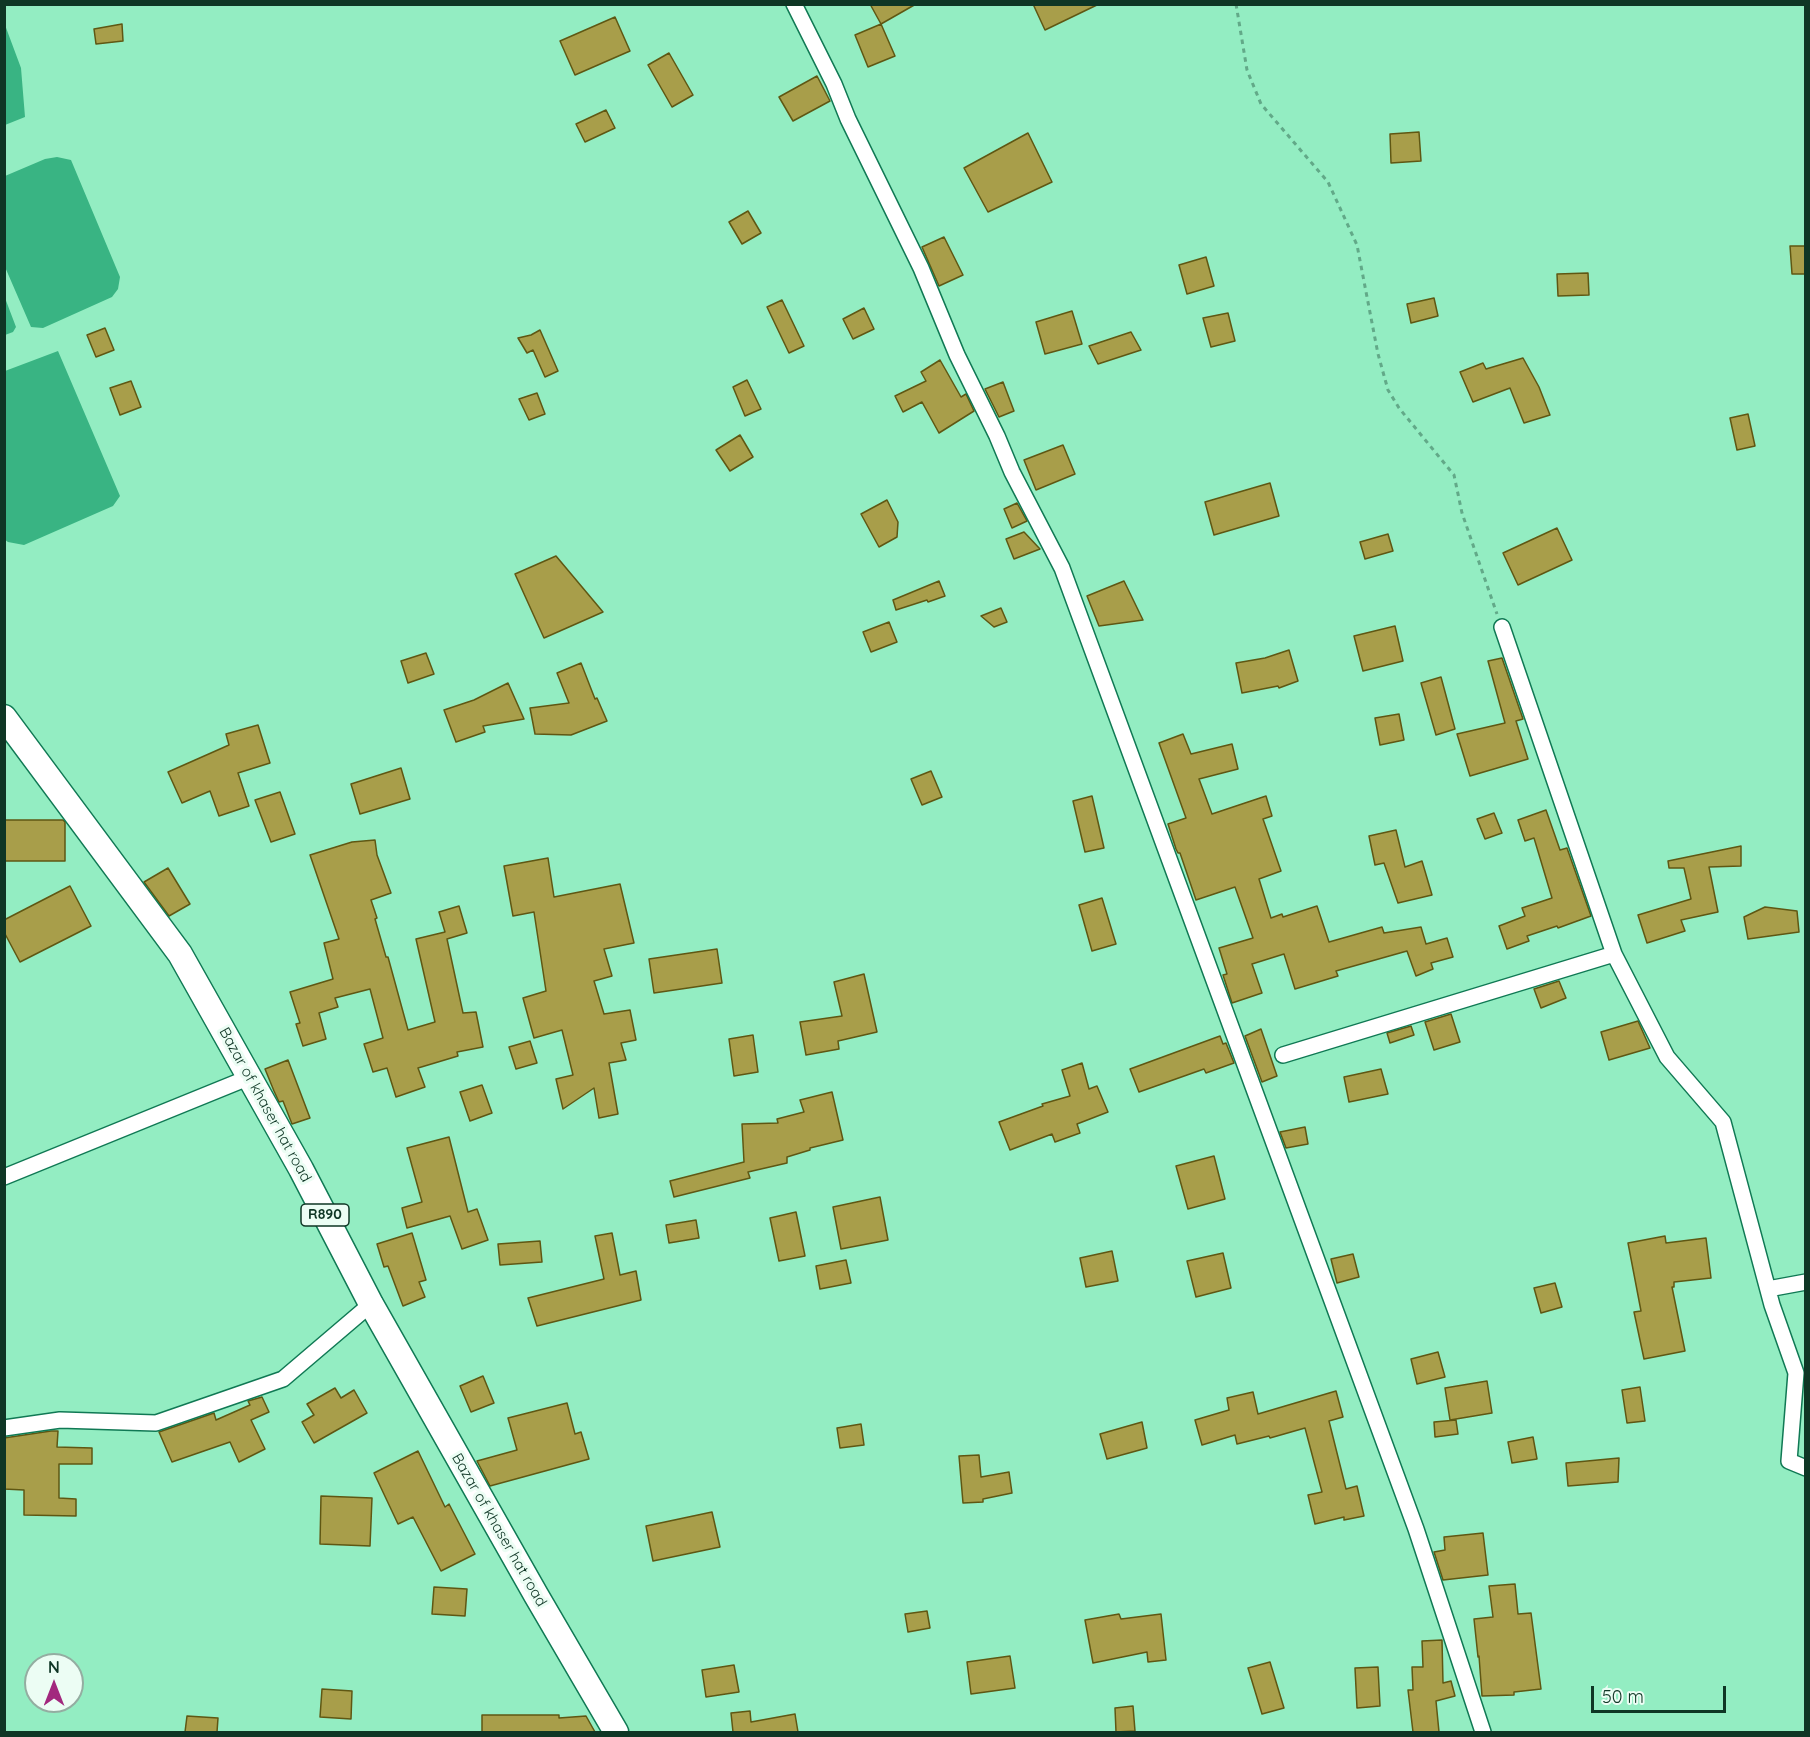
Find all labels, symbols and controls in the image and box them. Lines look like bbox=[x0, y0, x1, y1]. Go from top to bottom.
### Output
street label: Bazar of khaser hat road bbox=[215, 1025, 315, 1185]
road number: R890 bbox=[301, 1204, 349, 1226]
street label: Bazar of khaser hat road bbox=[448, 1450, 550, 1610]
north arrow bbox=[24, 1653, 84, 1713]
text: N bbox=[48, 1657, 60, 1677]
scale bar bbox=[1594, 1674, 1729, 1712]
text: 50 m bbox=[1602, 1685, 1644, 1708]

